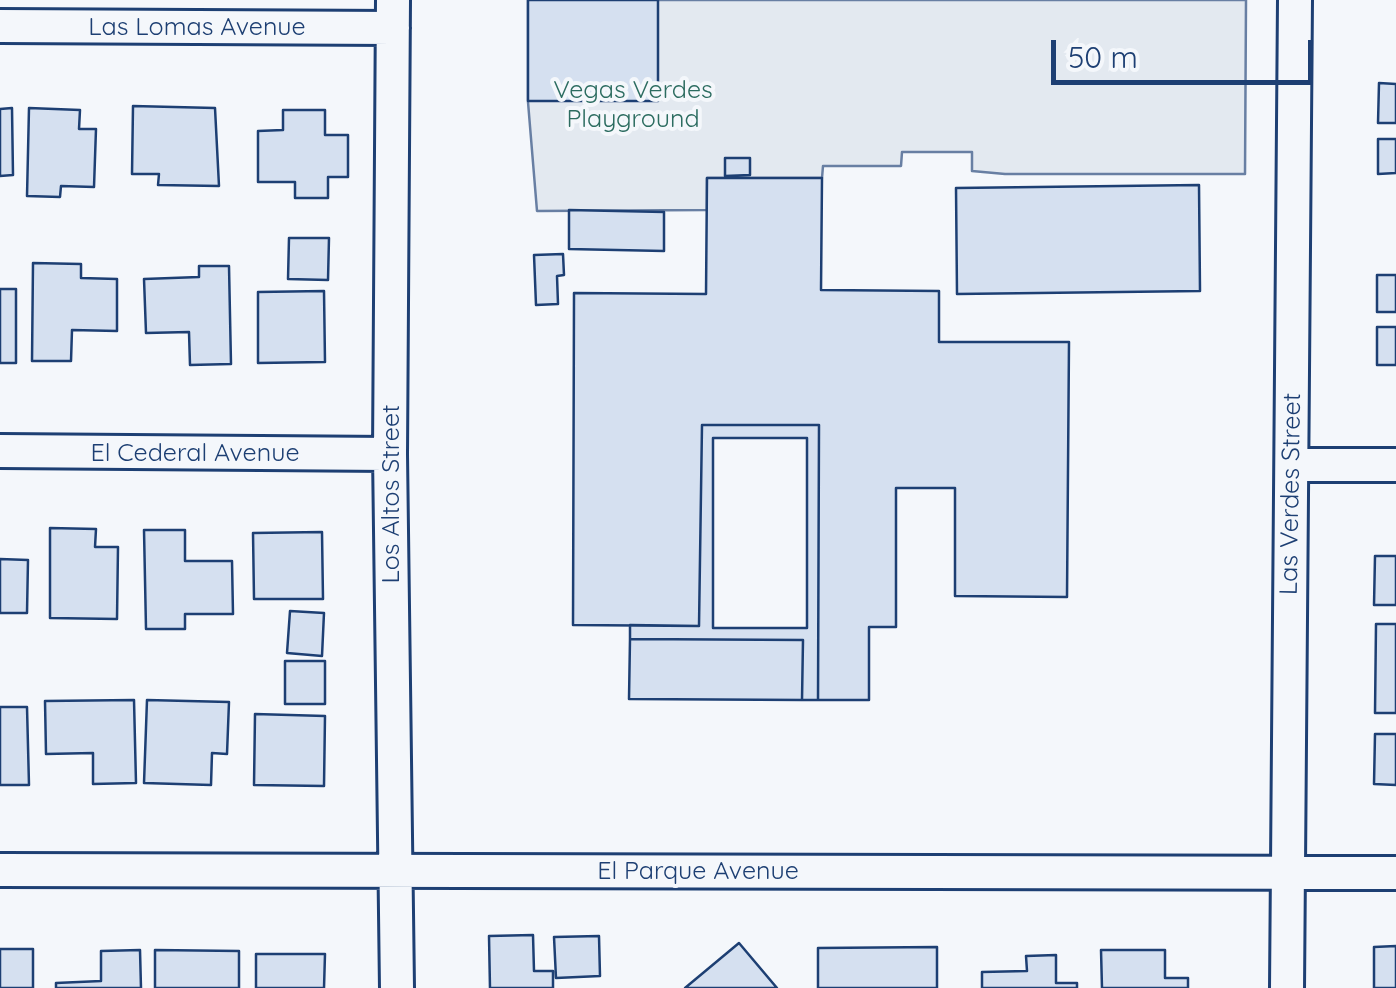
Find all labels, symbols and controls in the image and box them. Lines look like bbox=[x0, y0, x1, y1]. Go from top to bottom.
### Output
street label: Las Lomas Avenue bbox=[88, 12, 306, 42]
scale bar bbox=[1056, 20, 1318, 82]
text: 50 m bbox=[1068, 38, 1138, 76]
park label: Vegas Verdes Playground bbox=[553, 75, 713, 134]
street label: Las Verdes Street bbox=[1274, 393, 1308, 595]
street label: Los Altos Street bbox=[376, 404, 406, 584]
street label: El Cederal Avenue bbox=[90, 438, 300, 468]
street label: El Parque Avenue bbox=[597, 856, 799, 886]

